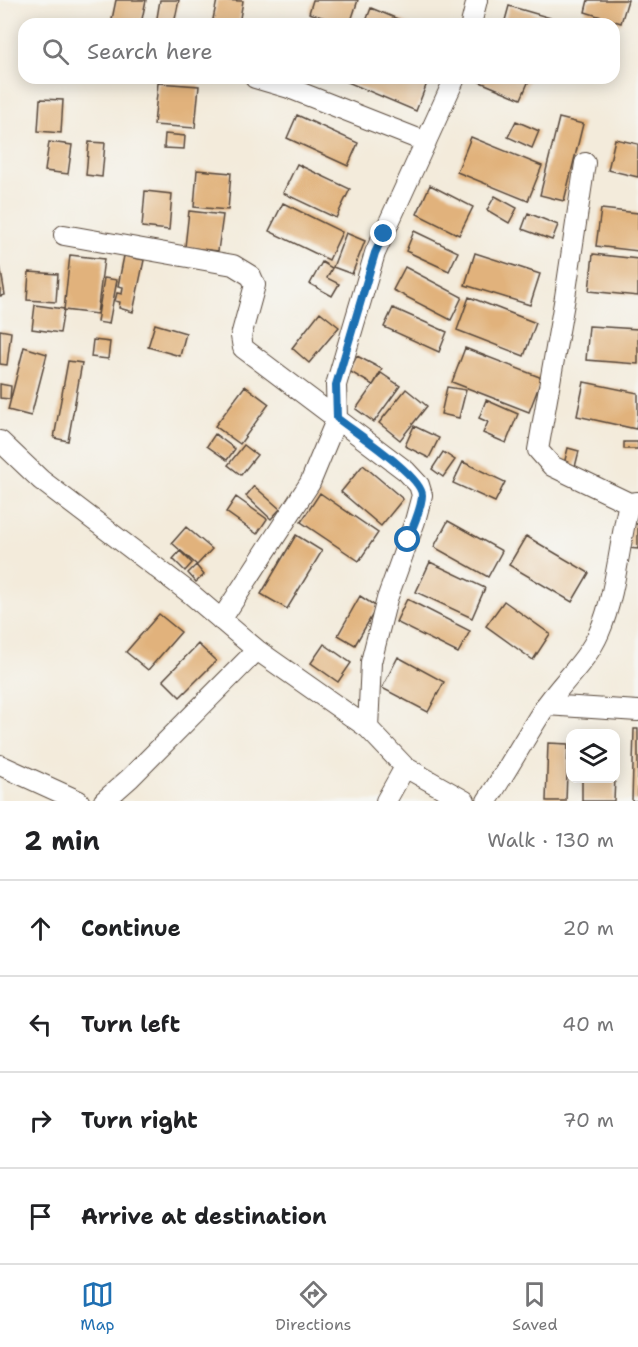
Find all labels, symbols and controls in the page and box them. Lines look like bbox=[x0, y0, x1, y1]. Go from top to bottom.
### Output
search box bbox=[18, 18, 620, 84]
icon: search bbox=[39, 35, 72, 68]
text: Search here bbox=[87, 37, 213, 66]
route end bbox=[370, 220, 396, 246]
route start bbox=[394, 526, 420, 552]
map controls bbox=[566, 729, 620, 783]
button: layers bbox=[566, 729, 620, 783]
text: 2 min bbox=[24, 823, 100, 858]
text: Walk · 130 m bbox=[487, 827, 614, 853]
icon: ahead bbox=[24, 912, 57, 945]
text: Continue bbox=[81, 914, 181, 943]
text: 20 m bbox=[563, 915, 614, 941]
icon: left bbox=[24, 1008, 57, 1041]
text: Turn left bbox=[81, 1010, 180, 1039]
text: 40 m bbox=[562, 1011, 614, 1037]
icon: right bbox=[24, 1104, 57, 1137]
text: Turn right bbox=[81, 1106, 198, 1135]
text: 70 m bbox=[562, 1107, 614, 1133]
icon: arrive bbox=[24, 1200, 57, 1233]
text: Arrive at destination bbox=[81, 1202, 327, 1231]
tab: Map bbox=[80, 1278, 115, 1335]
tab: Directions bbox=[275, 1278, 352, 1335]
tab: Saved bbox=[512, 1278, 558, 1335]

